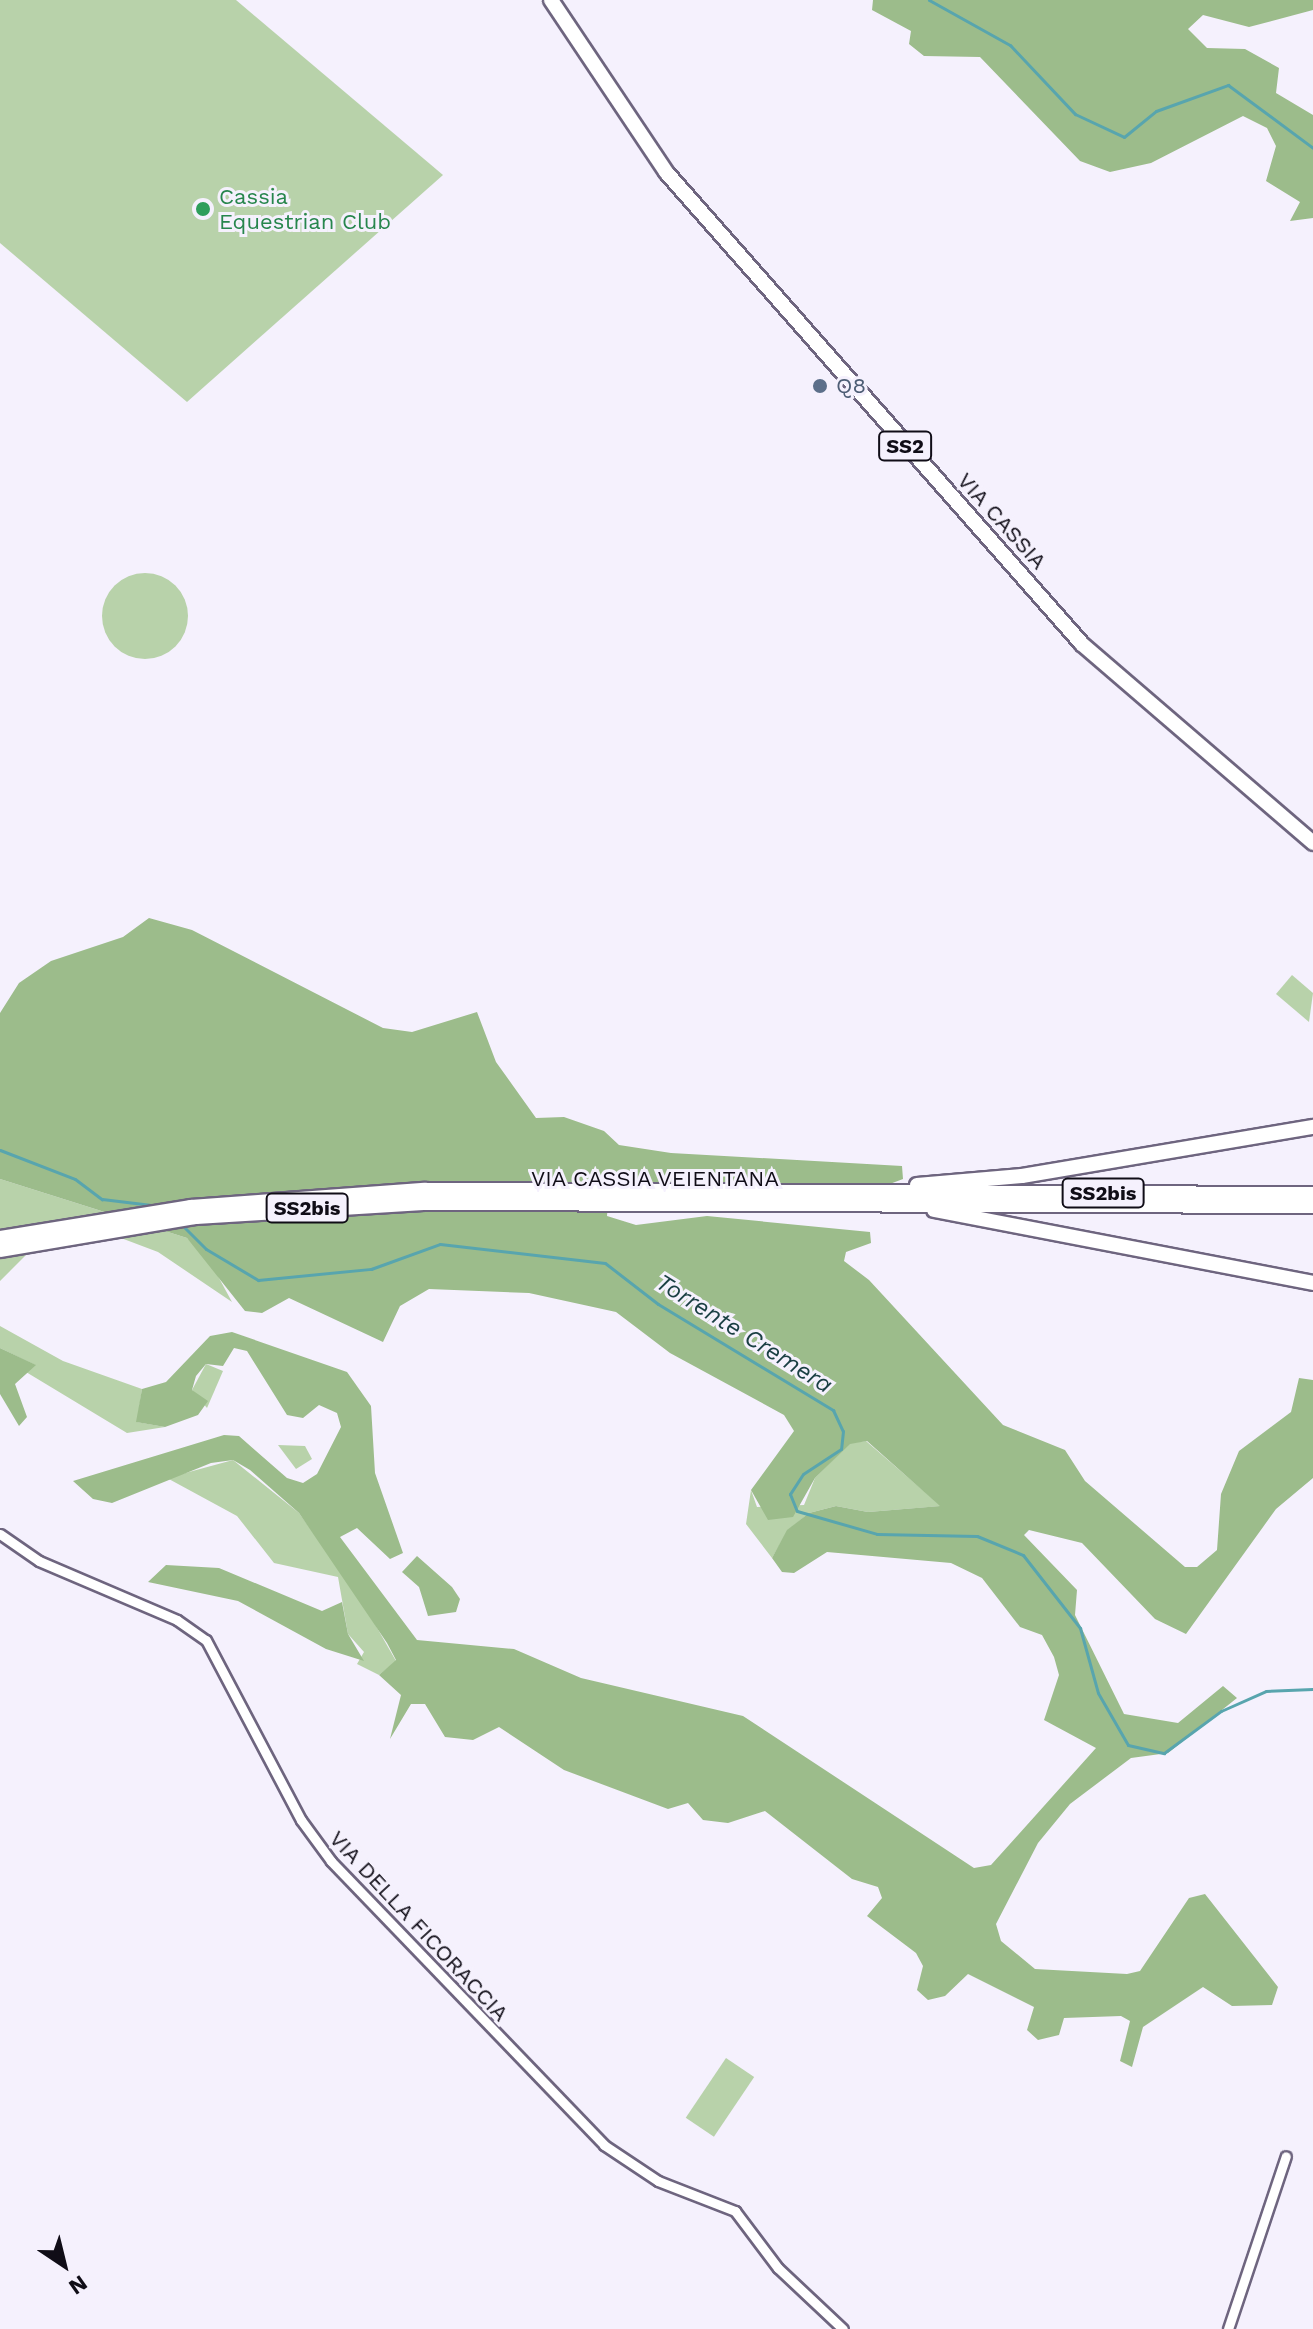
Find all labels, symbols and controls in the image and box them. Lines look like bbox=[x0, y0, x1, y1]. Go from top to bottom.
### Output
place label: Cassia Equestrian Club bbox=[219, 183, 391, 234]
marker: Cassia Equestrian Club bbox=[194, 200, 212, 218]
place label: Q8 bbox=[836, 373, 866, 399]
marker: Q8 bbox=[811, 377, 829, 395]
road number: SS2 bbox=[877, 430, 933, 462]
street label: VIA CASSIA bbox=[952, 467, 1052, 575]
street label: VIA CASSIA VEIENTANA bbox=[530, 1166, 780, 1192]
road number: SS2bis bbox=[1061, 1177, 1145, 1209]
road number: SS2bis bbox=[265, 1192, 349, 1224]
water label: Torrente Cremera bbox=[650, 1268, 838, 1400]
street label: VIA DELLA FICORACCIA bbox=[323, 1825, 515, 2027]
north arrow bbox=[24, 2225, 104, 2305]
text: N bbox=[64, 2270, 92, 2300]

